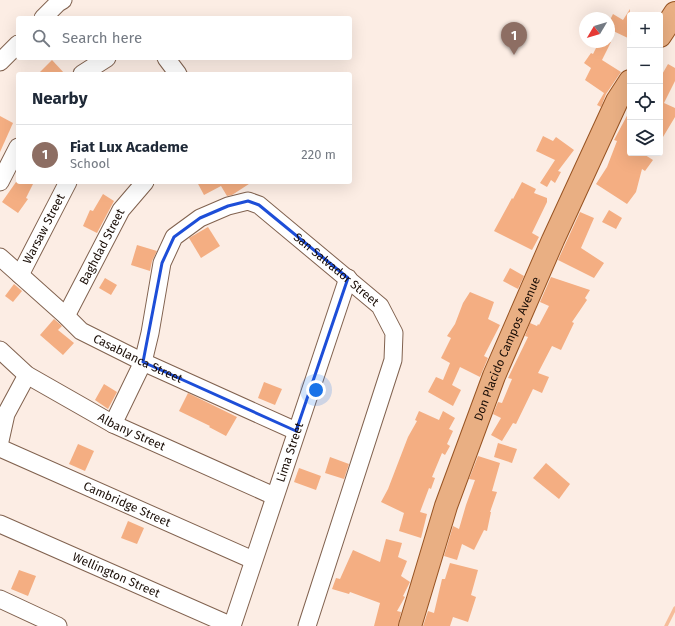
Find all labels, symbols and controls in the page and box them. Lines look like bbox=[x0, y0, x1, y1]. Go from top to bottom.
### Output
north arrow bbox=[579, 12, 615, 48]
map controls bbox=[627, 12, 663, 156]
button: + bbox=[627, 12, 663, 48]
search box bbox=[16, 16, 352, 60]
pin: 1 bbox=[501, 22, 527, 55]
icon: search bbox=[30, 27, 52, 49]
text: Search here bbox=[62, 29, 142, 47]
button: − bbox=[627, 48, 663, 84]
button: locate bbox=[627, 84, 663, 120]
text: Nearby bbox=[32, 88, 87, 109]
button: layers bbox=[627, 120, 663, 156]
text: Fiat Lux Academe bbox=[70, 138, 188, 156]
text: 1 bbox=[42, 147, 48, 162]
text: 220 m bbox=[301, 147, 336, 162]
text: School bbox=[70, 156, 110, 171]
street label: Warsaw Street bbox=[20, 191, 68, 266]
street label: Baghdad Street bbox=[76, 206, 128, 287]
street label: San Salvador Street bbox=[291, 230, 382, 309]
street label: Don Placido Campos Avenue bbox=[471, 275, 543, 423]
street label: Casablanca Street bbox=[91, 331, 185, 386]
your location bbox=[306, 380, 326, 400]
street label: Albany Street bbox=[96, 410, 168, 454]
street label: Lima Street bbox=[273, 420, 307, 484]
street label: Cambridge Street bbox=[81, 479, 174, 530]
street label: Wellington Street bbox=[70, 550, 163, 601]

